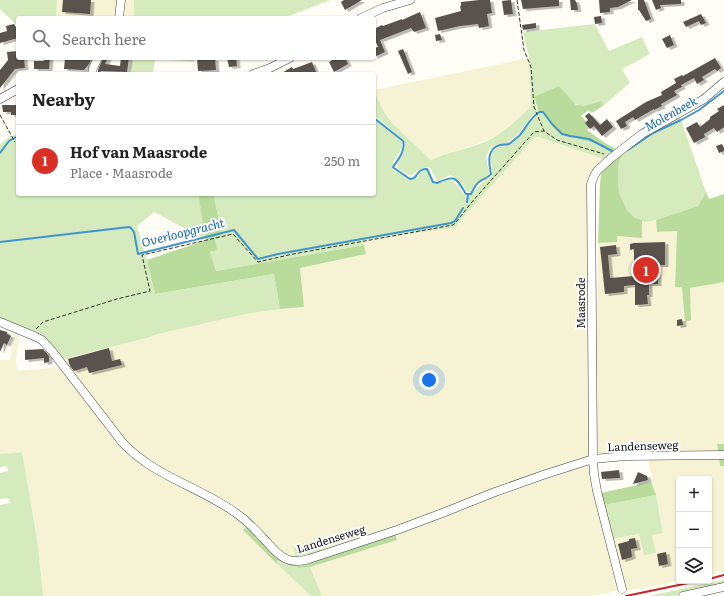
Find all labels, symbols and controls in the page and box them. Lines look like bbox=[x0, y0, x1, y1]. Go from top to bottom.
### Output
search box bbox=[16, 16, 376, 60]
icon: search bbox=[30, 27, 52, 49]
text: Search here bbox=[62, 27, 146, 50]
text: Nearby bbox=[32, 86, 95, 111]
water label: Molenbeek bbox=[641, 91, 701, 135]
text: Hof van Maasrode bbox=[70, 140, 207, 163]
text: 1 bbox=[42, 151, 48, 170]
text: 250 m bbox=[324, 151, 360, 170]
text: Place · Maasrode bbox=[70, 163, 173, 182]
water label: Overloopgracht bbox=[139, 213, 226, 251]
pin: 1 bbox=[633, 255, 659, 285]
street label: Maasrode bbox=[572, 277, 588, 329]
your location bbox=[419, 370, 439, 390]
street label: Landenseweg bbox=[607, 436, 680, 454]
map controls bbox=[676, 476, 712, 584]
button: + bbox=[676, 476, 712, 512]
button: − bbox=[676, 512, 712, 548]
street label: Landenseweg bbox=[294, 520, 368, 556]
button: layers bbox=[676, 548, 712, 584]

